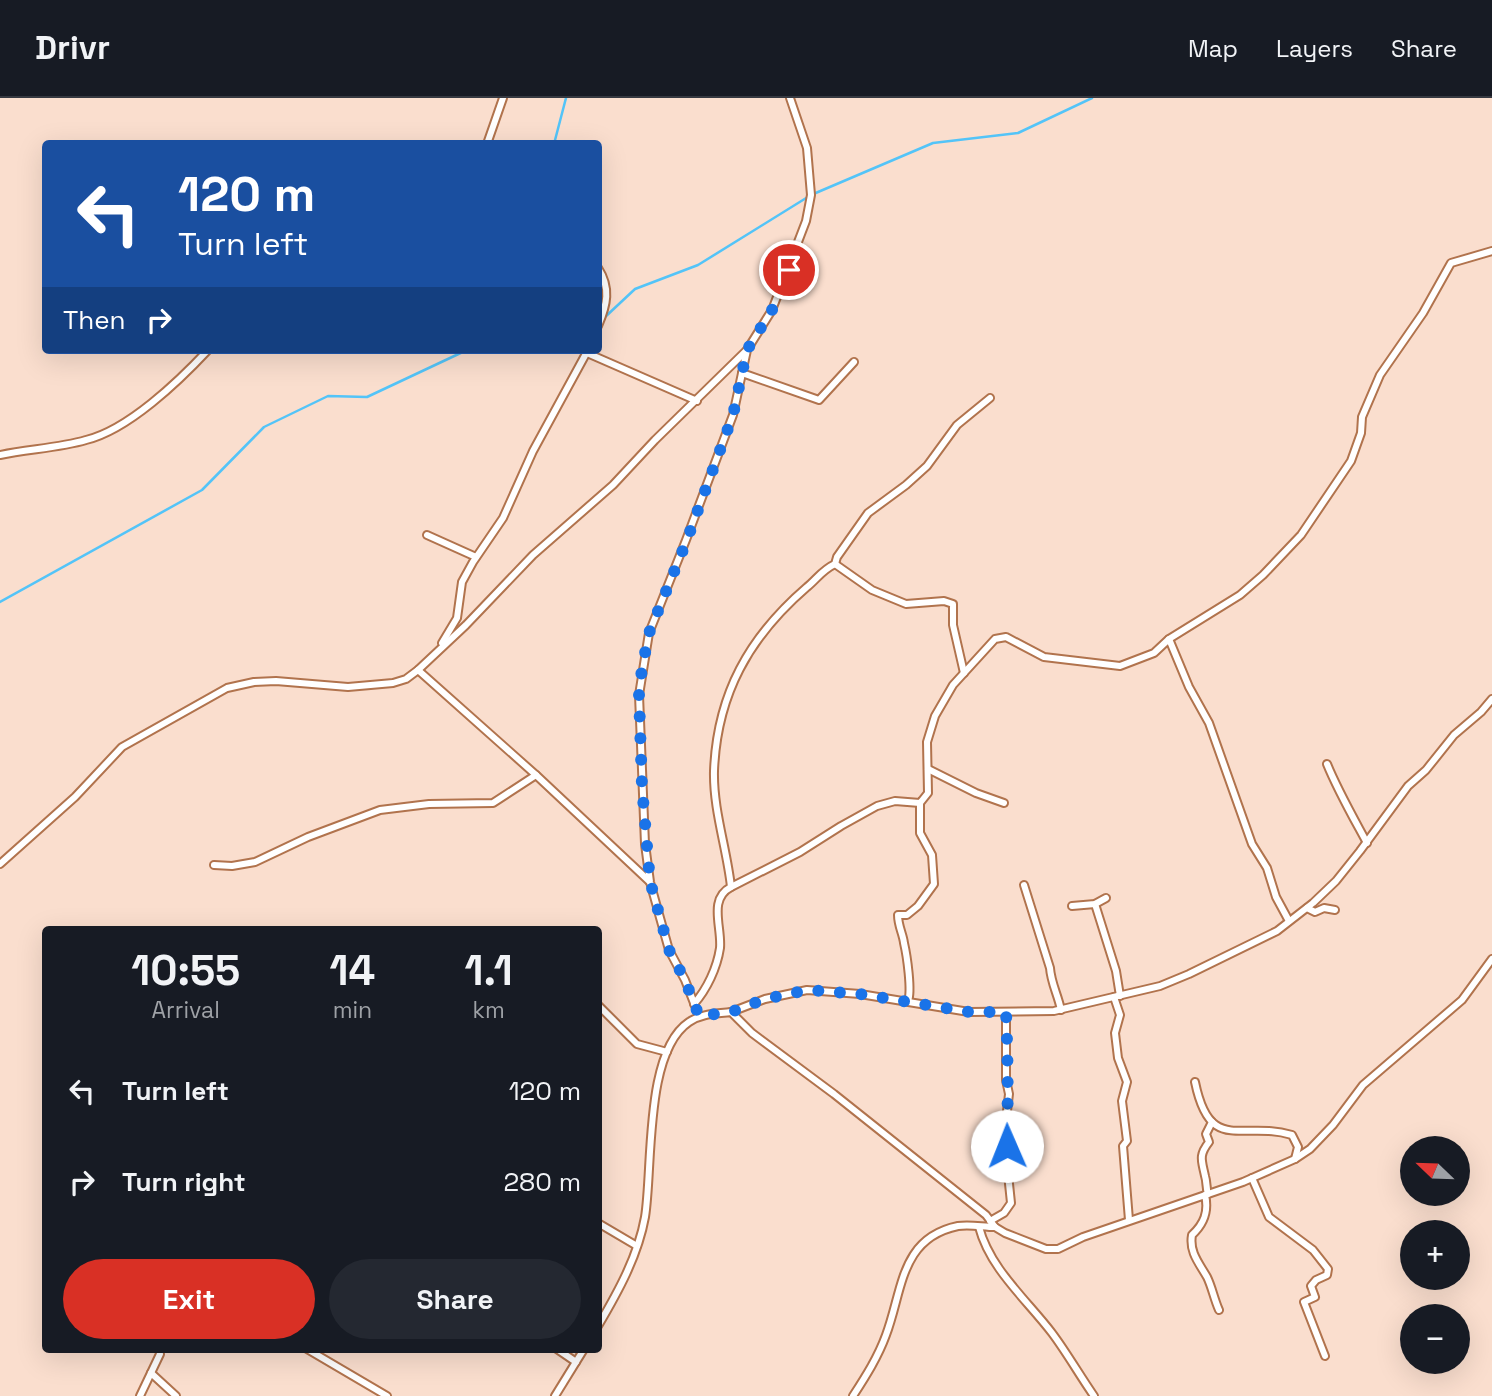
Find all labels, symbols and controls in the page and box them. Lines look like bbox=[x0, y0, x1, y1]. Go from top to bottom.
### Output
text: Drivr bbox=[35, 27, 110, 69]
text: Map bbox=[1188, 33, 1238, 64]
text: Layers bbox=[1276, 33, 1353, 64]
text: Share bbox=[1391, 33, 1457, 64]
text: 120 m bbox=[178, 163, 315, 225]
icon: left bbox=[63, 168, 154, 259]
text: Turn left bbox=[178, 224, 308, 264]
pin bbox=[759, 240, 819, 300]
icon: arrive bbox=[770, 251, 808, 289]
icon: right bbox=[140, 301, 178, 339]
text: Then bbox=[63, 303, 126, 337]
text: 10:55 bbox=[131, 944, 240, 997]
text: 14 bbox=[330, 944, 375, 997]
text: 1.1 bbox=[464, 944, 513, 997]
text: Arrival bbox=[152, 995, 220, 1025]
text: min bbox=[333, 995, 372, 1025]
text: km bbox=[473, 995, 505, 1025]
icon: left bbox=[63, 1072, 101, 1110]
text: Turn left bbox=[122, 1074, 229, 1108]
text: 120 m bbox=[509, 1074, 581, 1108]
position arrow bbox=[970, 1109, 1044, 1183]
north arrow bbox=[1400, 1136, 1470, 1206]
map controls bbox=[1400, 1136, 1470, 1374]
icon: right bbox=[63, 1163, 101, 1201]
text: Turn right bbox=[122, 1165, 246, 1199]
text: 280 m bbox=[503, 1165, 581, 1199]
button: + bbox=[1400, 1220, 1470, 1290]
button: Exit bbox=[63, 1259, 315, 1339]
button: Share bbox=[329, 1259, 581, 1339]
button: − bbox=[1400, 1304, 1470, 1374]

